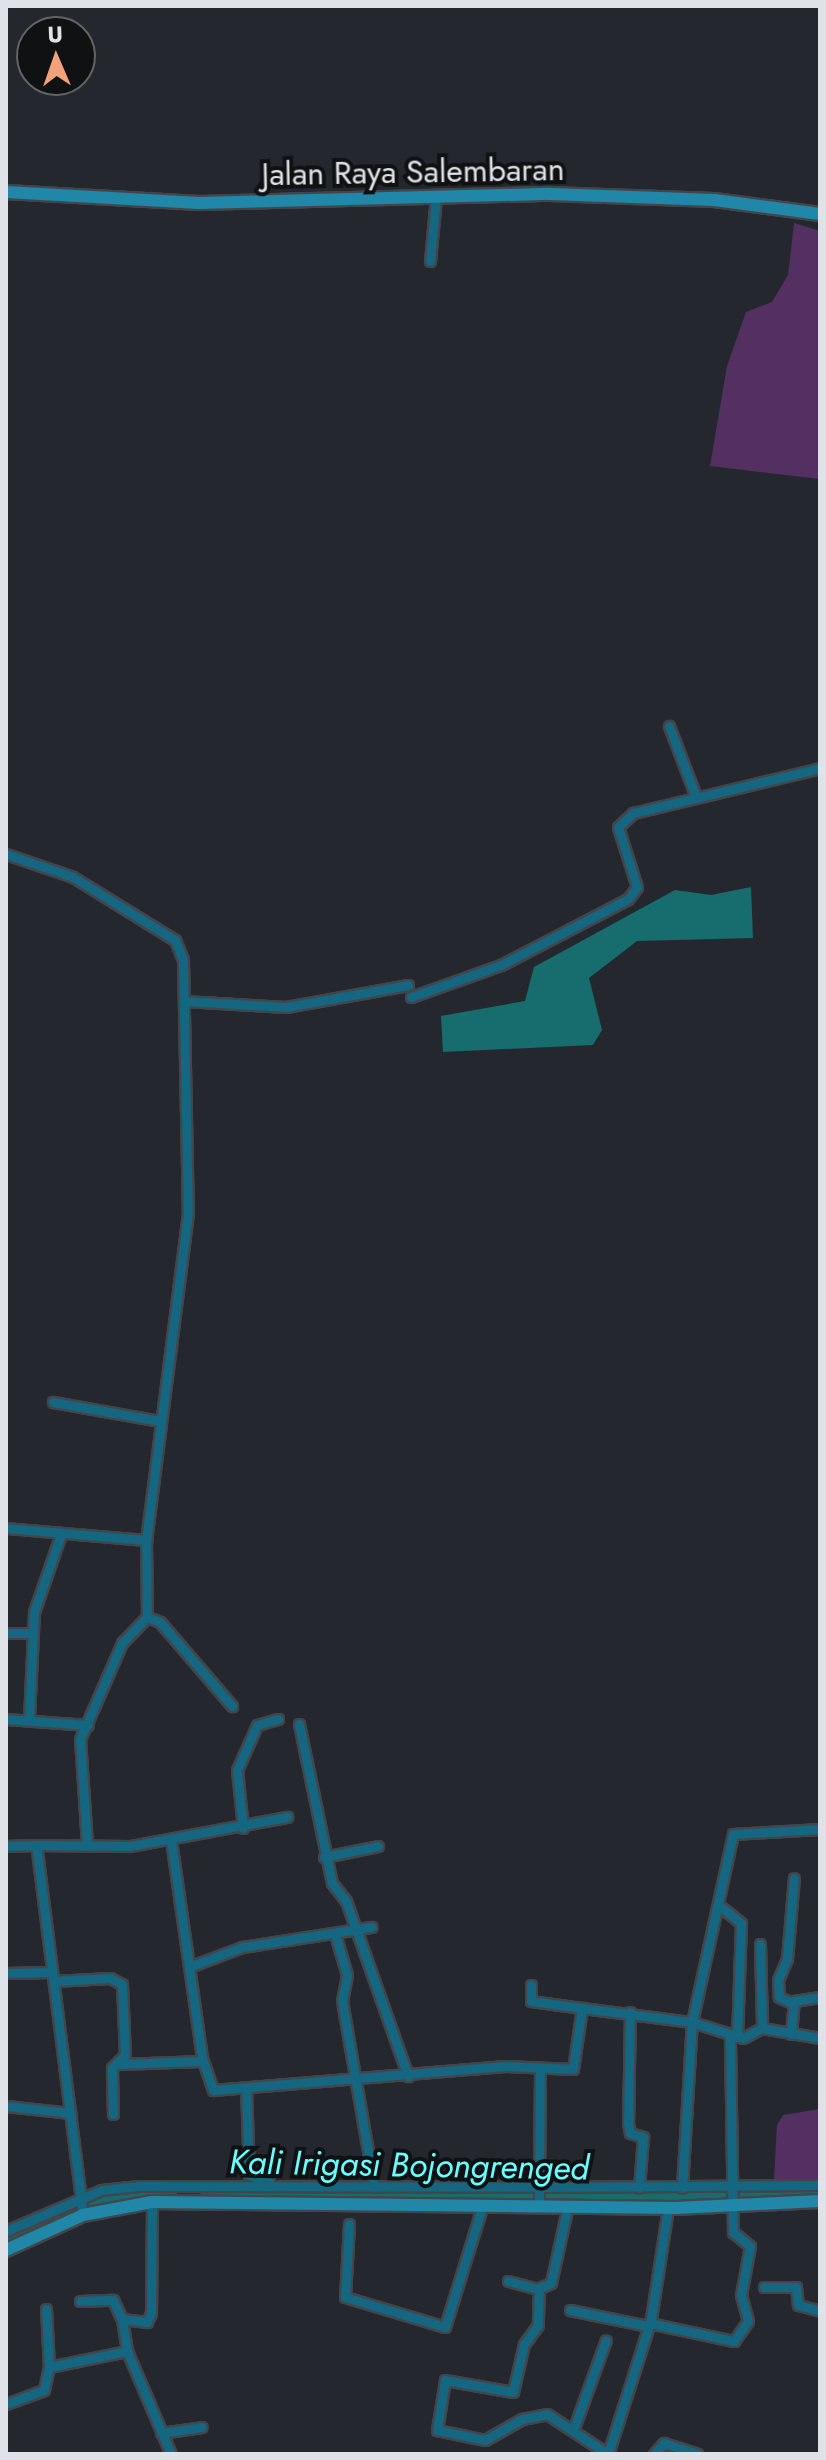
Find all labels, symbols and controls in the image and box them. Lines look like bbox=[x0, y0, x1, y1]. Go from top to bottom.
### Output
north arrow bbox=[16, 16, 96, 96]
text: U bbox=[47, 18, 64, 50]
street label: Jalan Raya Salembaran bbox=[261, 150, 565, 194]
water label: Kali Irigasi Bojongrenged bbox=[229, 2141, 589, 2189]

